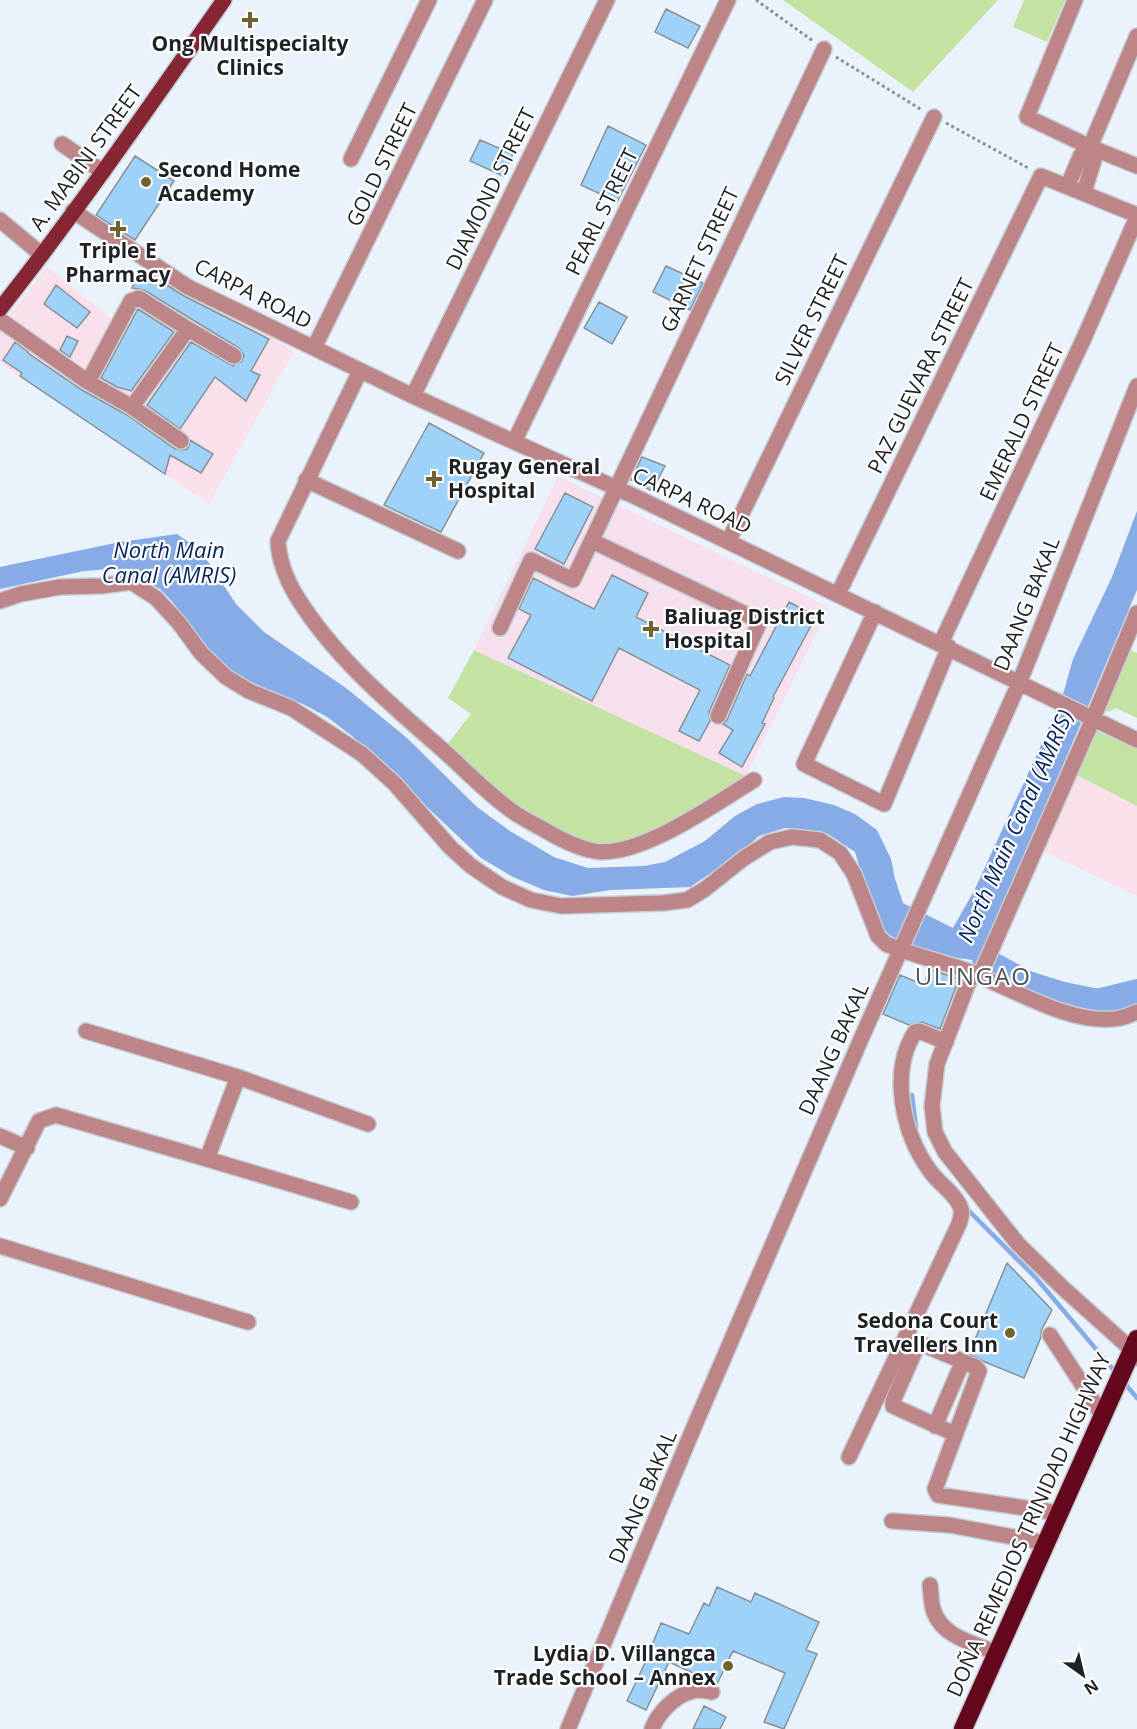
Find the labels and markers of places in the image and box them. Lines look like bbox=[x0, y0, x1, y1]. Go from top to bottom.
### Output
marker: Ong Multispecialty Clinics bbox=[241, 11, 259, 29]
place label: Ong Multispecialty Clinics bbox=[152, 29, 348, 81]
place label: Second Home Academy bbox=[158, 155, 300, 207]
marker: Second Home Academy bbox=[139, 175, 153, 189]
marker: Triple E Pharmacy bbox=[111, 222, 125, 236]
place label: Triple E Pharmacy bbox=[65, 236, 171, 288]
place label: Rugay General Hospital bbox=[448, 452, 600, 504]
marker: Rugay General Hospital bbox=[425, 470, 443, 488]
place label: Baliuag District Hospital bbox=[664, 602, 825, 654]
marker: Baliuag District Hospital bbox=[642, 620, 660, 638]
place label: Sedona Court Travellers Inn bbox=[854, 1306, 998, 1358]
marker: Sedona Court Travellers Inn bbox=[1003, 1326, 1017, 1340]
place label: Lydia D. Villangca Trade School – Annex bbox=[494, 1639, 717, 1691]
marker: Lydia D. Villangca Trade School – Annex bbox=[721, 1659, 735, 1673]

